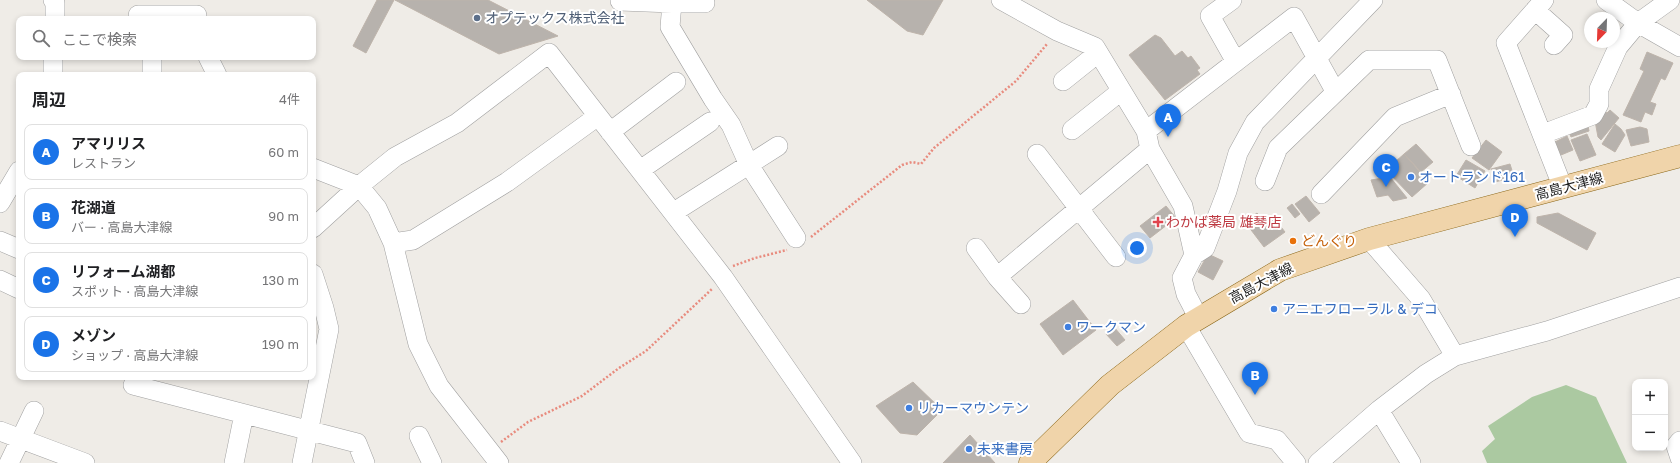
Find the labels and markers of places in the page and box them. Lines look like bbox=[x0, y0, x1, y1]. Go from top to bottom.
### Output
place label: オプテックス株式会社 bbox=[485, 9, 625, 26]
marker: オプテックス株式会社 bbox=[472, 13, 482, 23]
pin: A bbox=[1155, 104, 1181, 137]
pin: C bbox=[1373, 154, 1399, 187]
place label: オートランド161 bbox=[1419, 168, 1525, 185]
marker: オートランド161 bbox=[1406, 172, 1416, 182]
pin: D bbox=[1502, 204, 1528, 237]
place label: わかば薬局 雄琴店 bbox=[1166, 213, 1282, 230]
marker: わかば薬局 雄琴店 bbox=[1153, 217, 1163, 227]
place label: どんぐり bbox=[1301, 232, 1357, 249]
marker: どんぐり bbox=[1288, 236, 1298, 246]
place label: アニエフローラル & デコ bbox=[1282, 300, 1438, 317]
marker: アニエフローラル & デコ bbox=[1269, 304, 1279, 314]
place label: ワークマン bbox=[1076, 318, 1146, 335]
marker: ワークマン bbox=[1063, 322, 1073, 332]
pin: B bbox=[1242, 362, 1268, 395]
place label: リカーマウンテン bbox=[917, 399, 1029, 416]
marker: リカーマウンテン bbox=[904, 403, 914, 413]
place label: 未来書房 bbox=[977, 440, 1033, 457]
marker: 未来書房 bbox=[964, 444, 974, 454]

